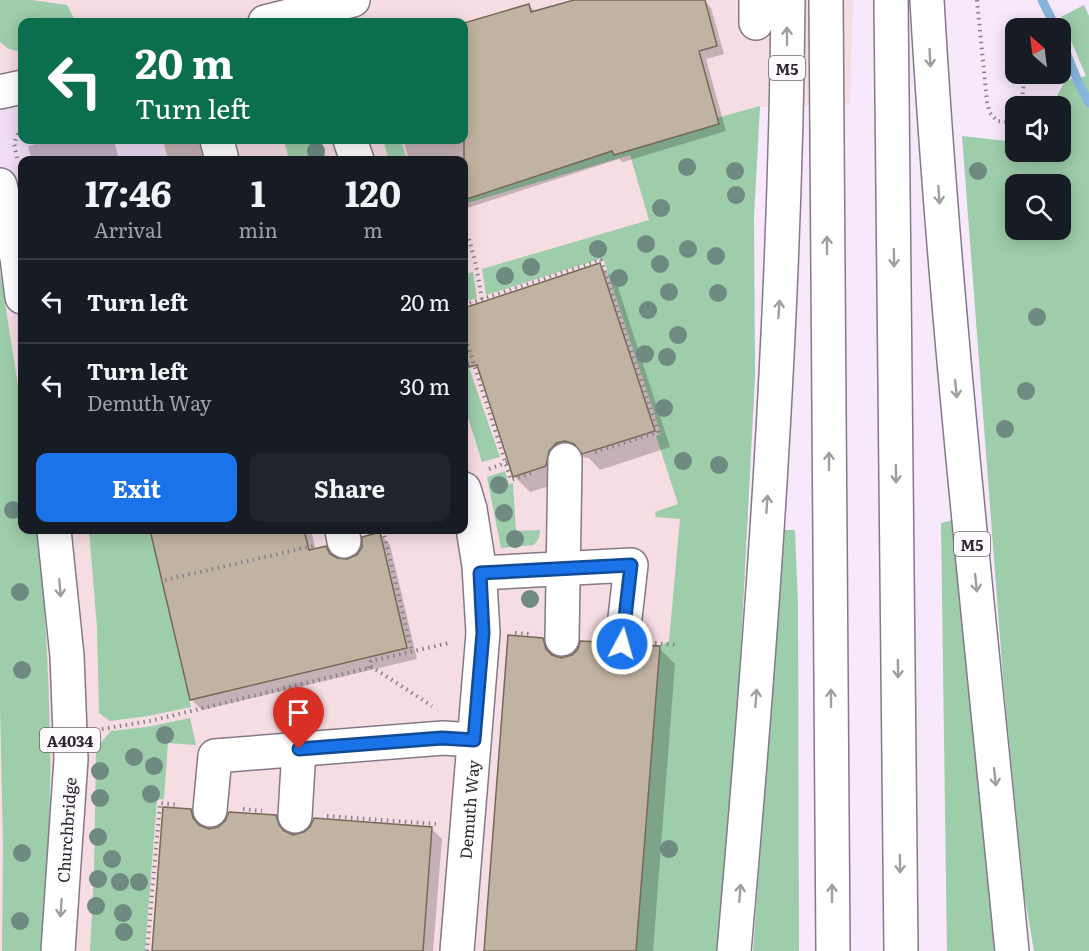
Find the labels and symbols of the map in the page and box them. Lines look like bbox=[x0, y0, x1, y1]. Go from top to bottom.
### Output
north arrow bbox=[1005, 18, 1071, 84]
one-way arrow bbox=[782, 27, 793, 47]
one-way arrow bbox=[925, 48, 936, 68]
road number: M5 bbox=[769, 56, 805, 80]
one-way arrow bbox=[934, 184, 945, 204]
one-way arrow bbox=[821, 235, 833, 255]
one-way arrow bbox=[888, 247, 899, 267]
one-way arrow bbox=[774, 300, 785, 320]
one-way arrow bbox=[951, 378, 962, 398]
one-way arrow bbox=[823, 451, 834, 471]
one-way arrow bbox=[890, 463, 902, 483]
one-way arrow bbox=[762, 494, 773, 514]
road number: M5 bbox=[954, 532, 990, 556]
one-way arrow bbox=[970, 572, 981, 592]
one-way arrow bbox=[55, 577, 66, 597]
position arrow bbox=[590, 612, 654, 676]
one-way arrow bbox=[892, 658, 904, 678]
pin bbox=[273, 687, 324, 749]
one-way arrow bbox=[825, 688, 836, 708]
one-way arrow bbox=[750, 689, 761, 709]
road number: A4034 bbox=[40, 728, 100, 752]
street label: Demuth Way bbox=[453, 758, 485, 860]
one-way arrow bbox=[990, 767, 1001, 786]
street label: Churchbridge bbox=[50, 776, 82, 884]
one-way arrow bbox=[894, 853, 906, 873]
one-way arrow bbox=[734, 883, 745, 903]
one-way arrow bbox=[826, 883, 838, 903]
one-way arrow bbox=[55, 897, 66, 917]

